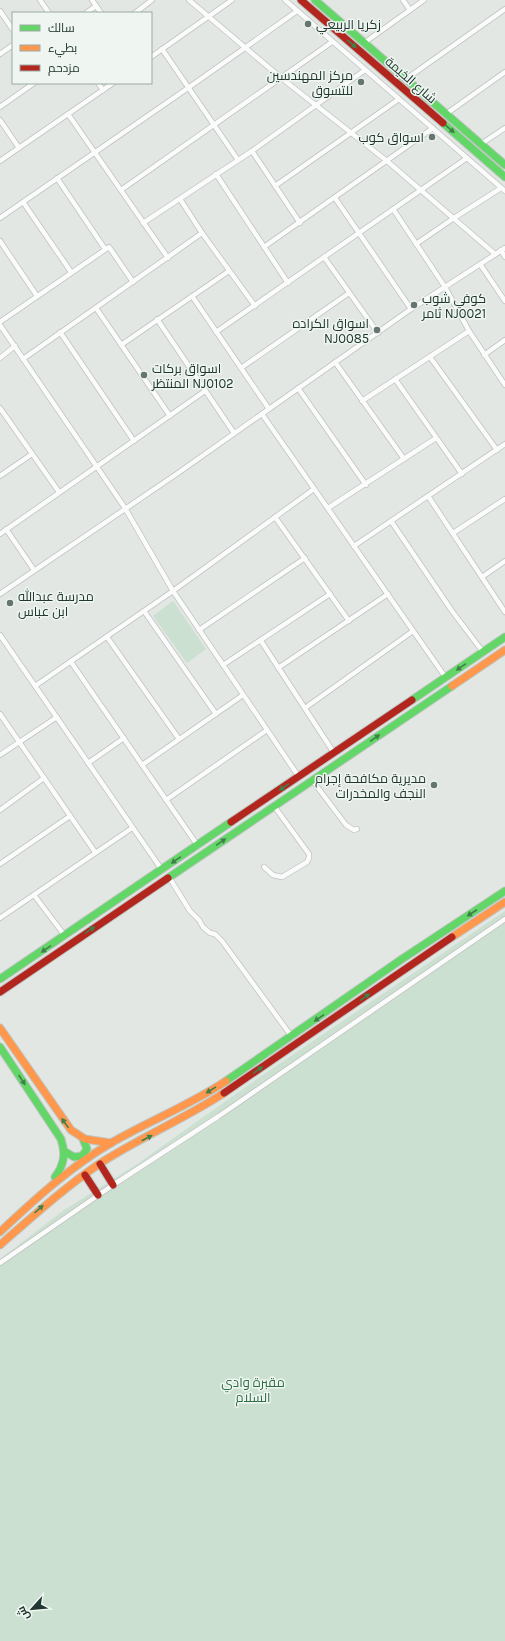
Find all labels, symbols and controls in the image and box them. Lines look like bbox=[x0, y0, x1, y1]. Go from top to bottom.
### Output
legend bbox=[12, 12, 152, 84]
place label: زكريا الربيعي bbox=[316, 17, 381, 35]
marker: زكريا الربيعي bbox=[303, 19, 313, 29]
text: سالك bbox=[48, 21, 75, 35]
one-way arrow bbox=[346, 39, 357, 48]
text: بطيء bbox=[48, 41, 77, 58]
street label: شارع الخيمة bbox=[382, 54, 440, 107]
text: مزدحم bbox=[48, 61, 80, 76]
place label: مركز المهندسين للتسوق bbox=[267, 68, 353, 98]
marker: مركز المهندسين للتسوق bbox=[356, 77, 366, 87]
one-way arrow bbox=[444, 125, 455, 134]
place label: اسواق كوب bbox=[359, 130, 424, 145]
marker: اسواق كوب bbox=[427, 132, 437, 142]
place label: كوفي شوب ثامر NJ0021 bbox=[421, 291, 486, 321]
marker: كوفي شوب ثامر NJ0021 bbox=[409, 300, 419, 310]
place label: اسواق الكراده NJ0085 bbox=[293, 316, 369, 346]
marker: اسواق الكراده NJ0085 bbox=[372, 325, 382, 335]
place label: اسواق بركات المنتظر NJ0102 bbox=[151, 361, 234, 391]
marker: اسواق بركات المنتظر NJ0102 bbox=[139, 370, 149, 380]
place label: مدرسة عبدالله ابن عباس bbox=[18, 588, 94, 619]
marker: مدرسة عبدالله ابن عباس bbox=[5, 598, 15, 608]
one-way arrow bbox=[456, 663, 467, 671]
one-way arrow bbox=[370, 734, 380, 742]
place label: مديرية مكافحة إجرام النجف والمخدرات bbox=[315, 771, 426, 801]
marker: مديرية مكافحة إجرام النجف والمخدرات bbox=[429, 780, 439, 790]
one-way arrow bbox=[279, 783, 289, 791]
one-way arrow bbox=[216, 838, 226, 846]
one-way arrow bbox=[171, 856, 182, 864]
one-way arrow bbox=[467, 909, 478, 917]
one-way arrow bbox=[85, 926, 95, 934]
one-way arrow bbox=[41, 945, 51, 953]
one-way arrow bbox=[360, 992, 371, 1001]
one-way arrow bbox=[314, 1014, 324, 1022]
one-way arrow bbox=[253, 1066, 263, 1074]
one-way arrow bbox=[18, 1074, 26, 1085]
one-way arrow bbox=[205, 1087, 217, 1094]
one-way arrow bbox=[61, 1117, 70, 1128]
one-way arrow bbox=[142, 1134, 153, 1141]
one-way arrow bbox=[34, 1205, 45, 1214]
park label: مقبرة وادي السلام bbox=[221, 1375, 285, 1407]
north arrow bbox=[12, 1589, 52, 1629]
text: ش bbox=[15, 1604, 33, 1623]

